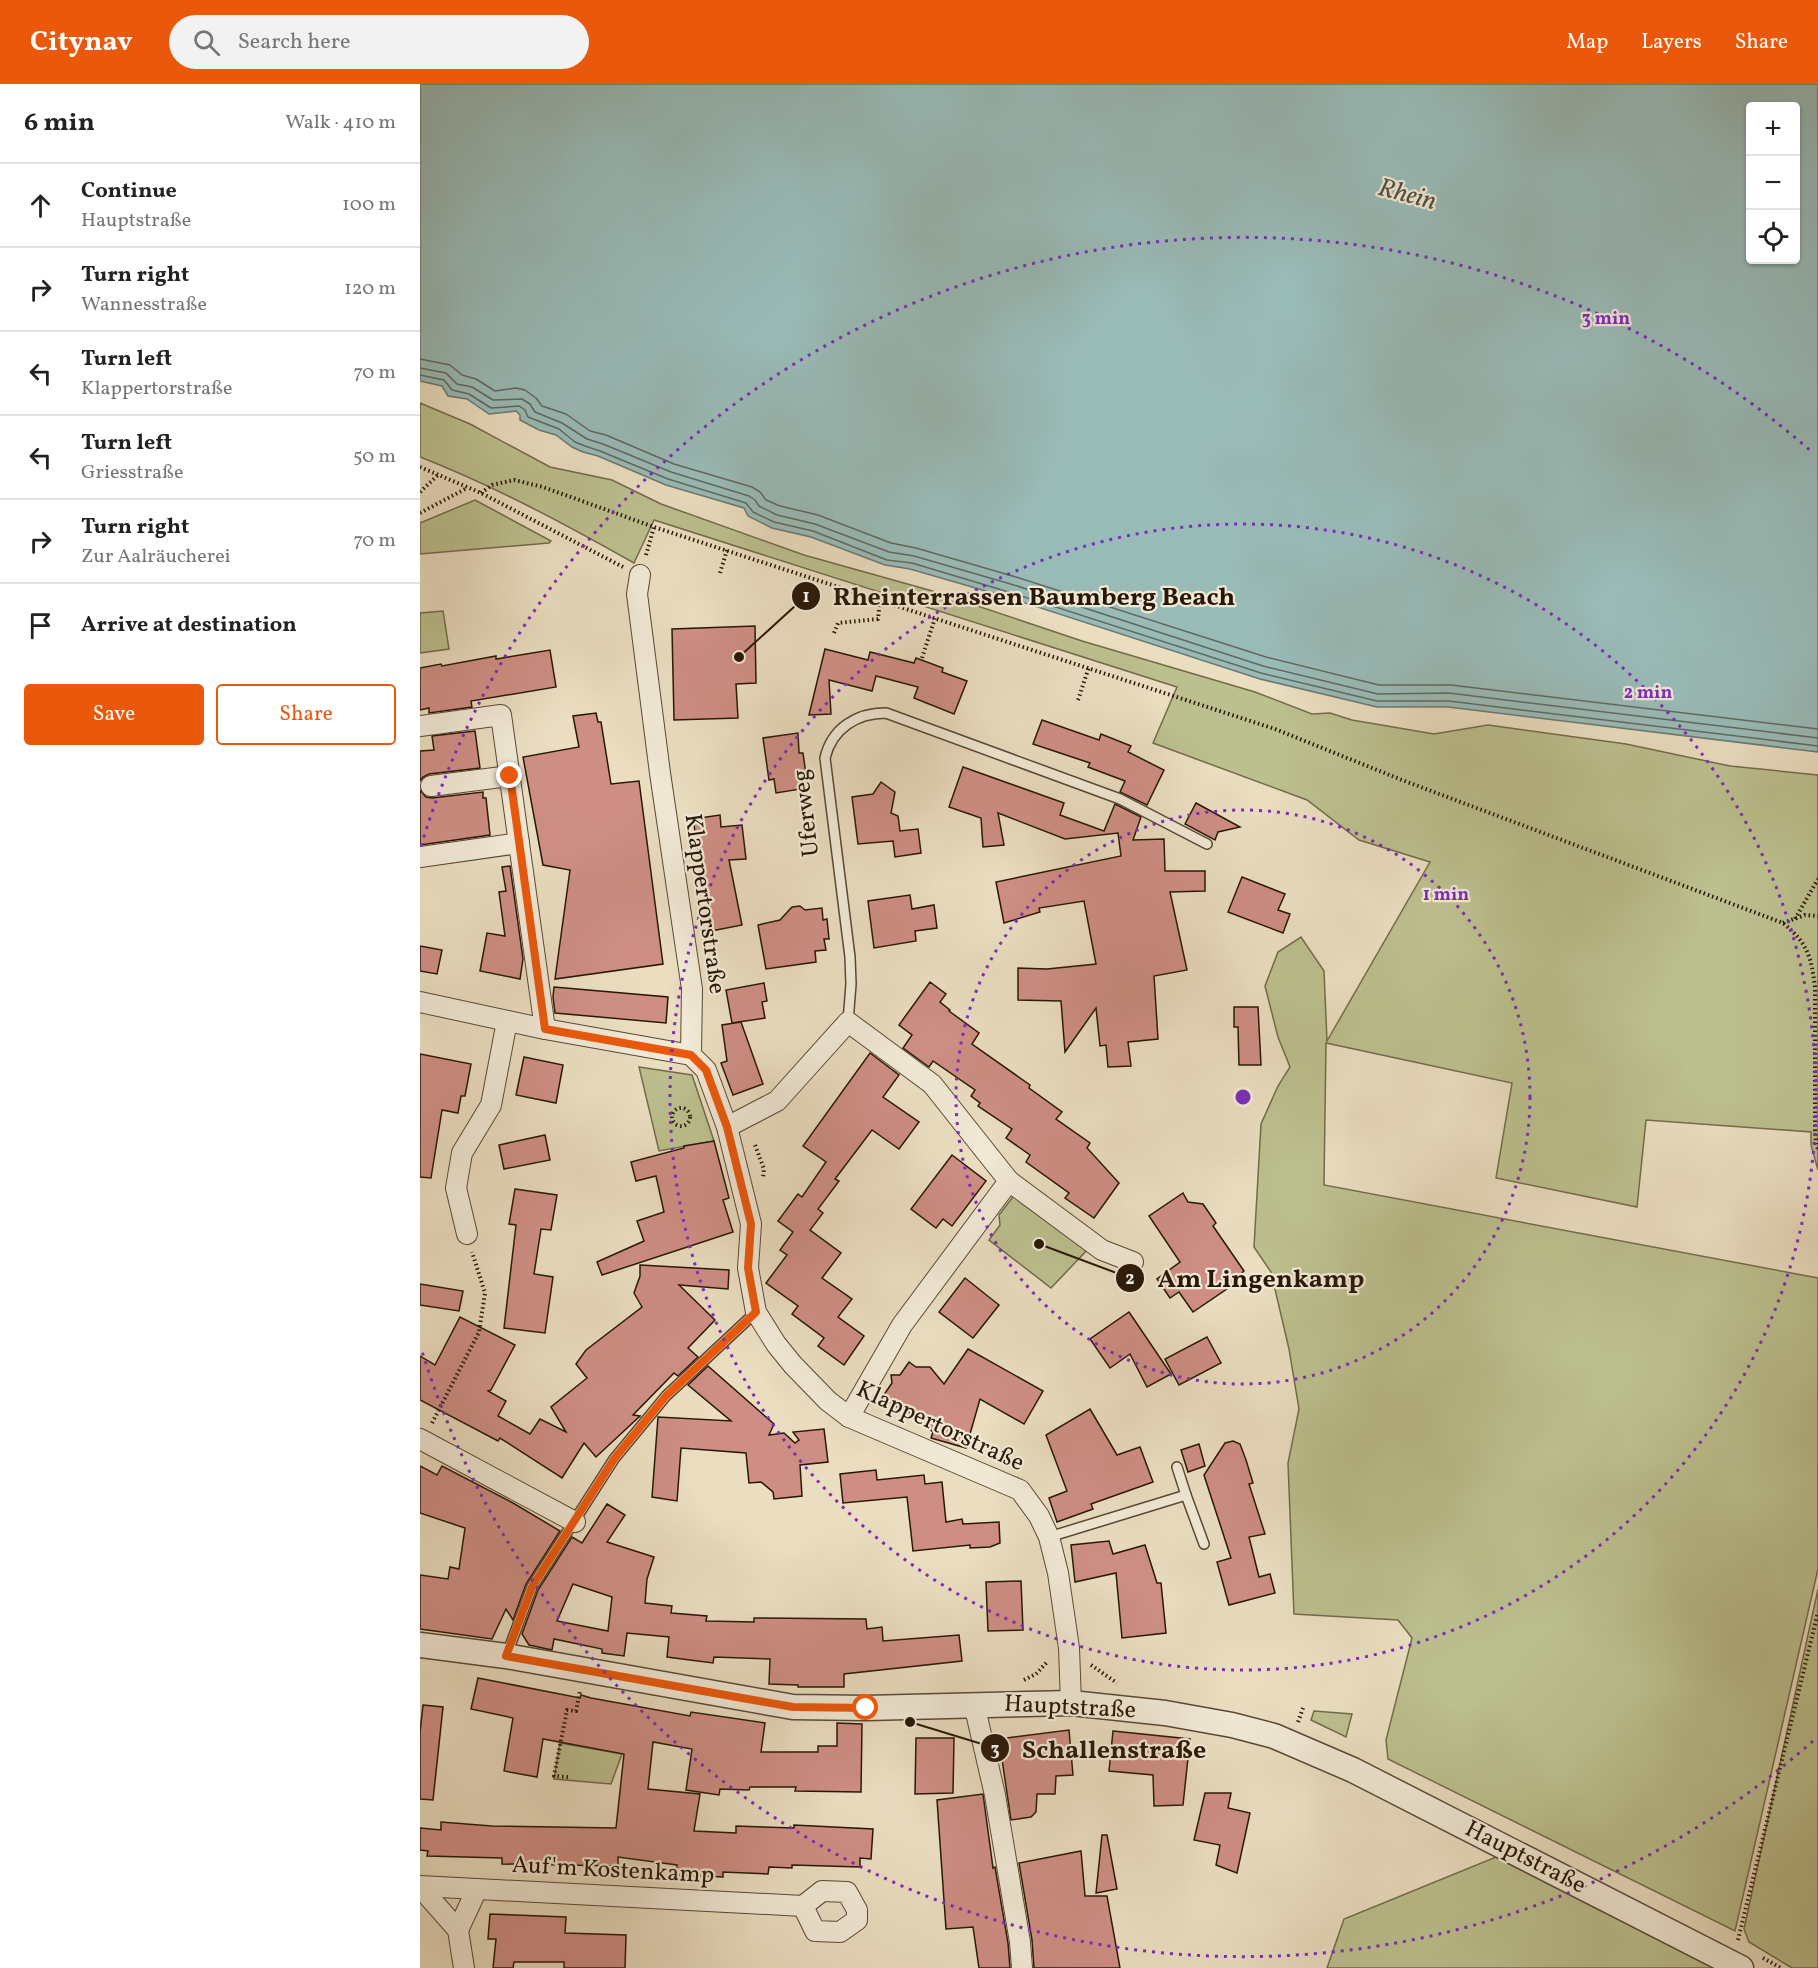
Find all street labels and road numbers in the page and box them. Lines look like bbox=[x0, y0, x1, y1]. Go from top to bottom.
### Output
street label: Uferweg bbox=[785, 767, 829, 859]
street label: Klappertorstraße bbox=[675, 812, 733, 996]
street label: Klappertorstraße bbox=[850, 1373, 1030, 1481]
street label: Hauptstraße bbox=[1003, 1688, 1137, 1728]
street label: Hauptstraße bbox=[1458, 1813, 1592, 1903]
street label: Auf'm Kostenkamp bbox=[511, 1849, 715, 1893]

